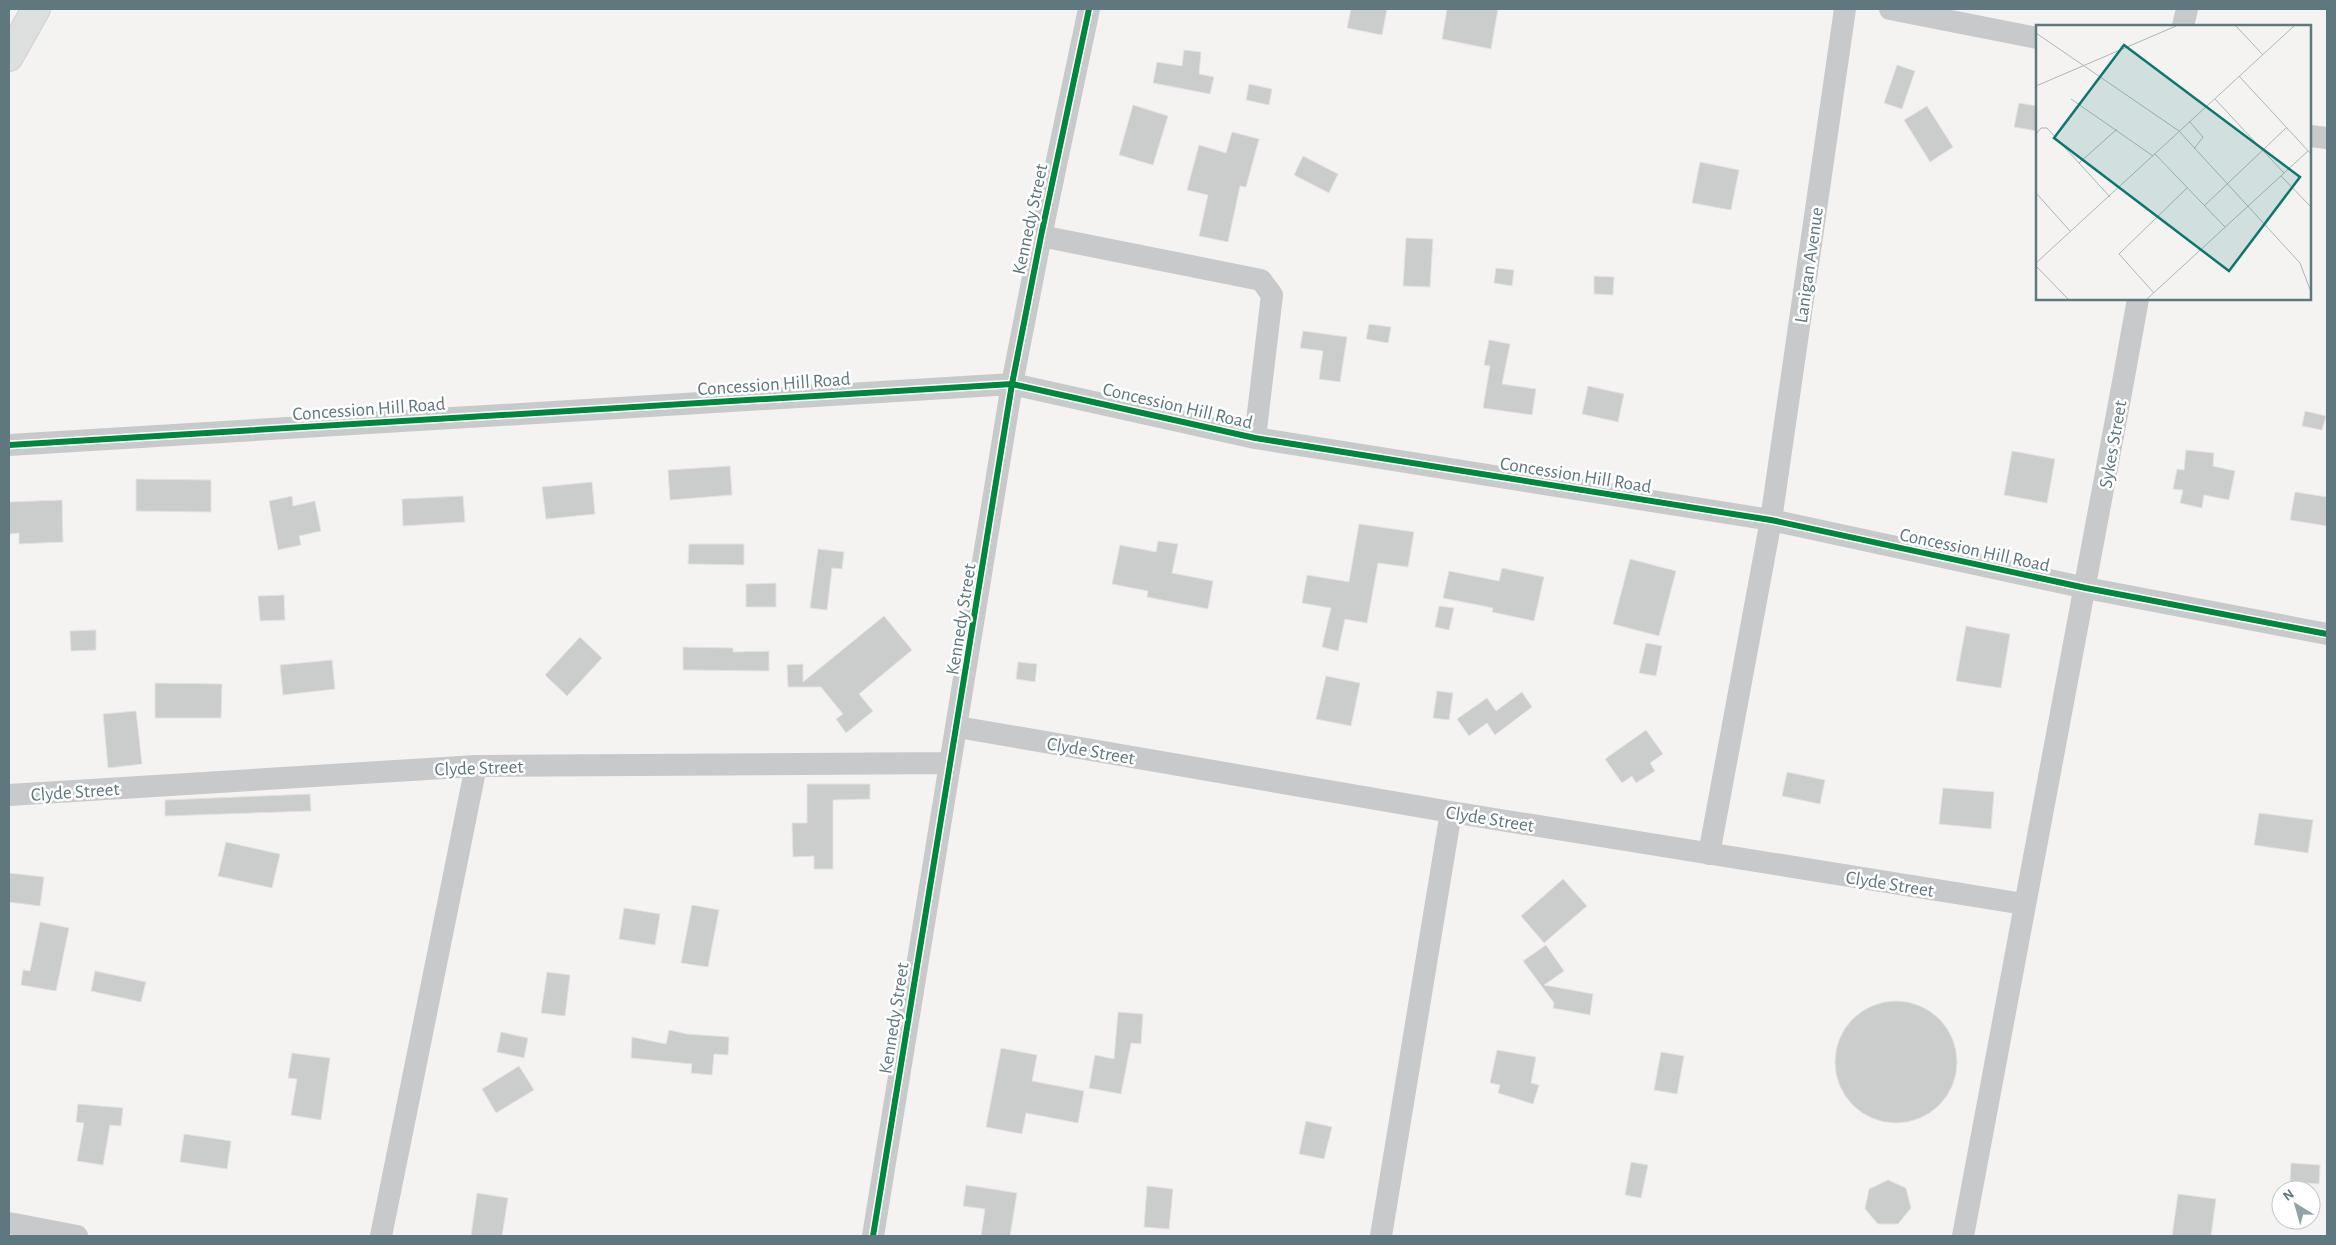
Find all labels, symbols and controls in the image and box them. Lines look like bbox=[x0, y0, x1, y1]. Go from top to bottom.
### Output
inset map bbox=[2036, 25, 2311, 300]
street label: Kennedy Street bbox=[1009, 162, 1051, 276]
street label: Lanigan Avenue bbox=[1792, 206, 1827, 324]
street label: Concession Hill Road bbox=[697, 370, 851, 399]
street label: Concession Hill Road bbox=[1101, 380, 1255, 433]
street label: Concession Hill Road bbox=[292, 395, 446, 424]
street label: Sykes Street bbox=[2096, 399, 2131, 490]
street label: Concession Hill Road bbox=[1499, 454, 1653, 497]
street label: Concession Hill Road bbox=[1898, 525, 2052, 576]
street label: Kennedy Street bbox=[943, 562, 980, 676]
street label: Clyde Street bbox=[1045, 734, 1136, 769]
street label: Clyde Street bbox=[434, 757, 524, 780]
street label: Clyde Street bbox=[30, 780, 120, 805]
street label: Clyde Street bbox=[1444, 803, 1535, 836]
street label: Clyde Street bbox=[1844, 868, 1935, 901]
street label: Kennedy Street bbox=[876, 961, 913, 1075]
north arrow bbox=[2271, 1180, 2321, 1230]
text: N bbox=[2281, 1187, 2297, 1204]

